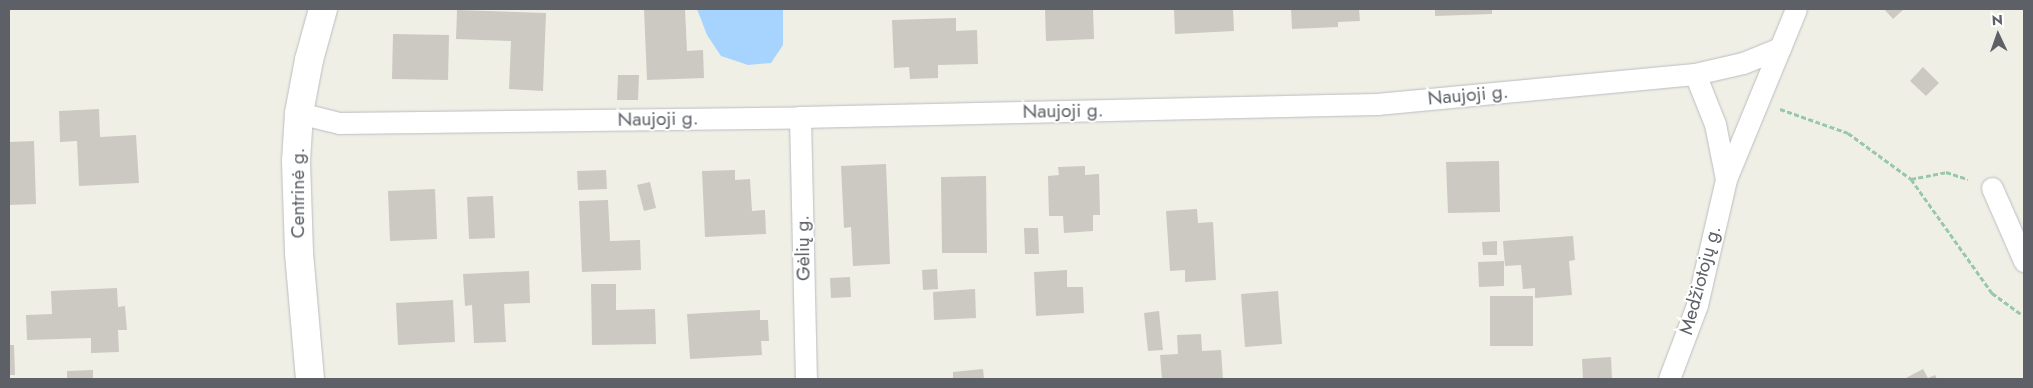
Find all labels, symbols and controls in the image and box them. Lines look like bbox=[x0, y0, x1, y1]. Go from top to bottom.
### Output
north arrow bbox=[1973, 10, 2023, 60]
text: N bbox=[1991, 10, 2003, 30]
street label: Naujoji g. bbox=[1427, 80, 1509, 110]
street label: Naujoji g. bbox=[1022, 99, 1104, 123]
street label: Naujoji g. bbox=[617, 107, 699, 131]
street label: Centrinė g. bbox=[287, 148, 309, 238]
street label: Gėlių g. bbox=[791, 215, 815, 281]
street label: Medžiotojų g. bbox=[1675, 223, 1725, 337]

